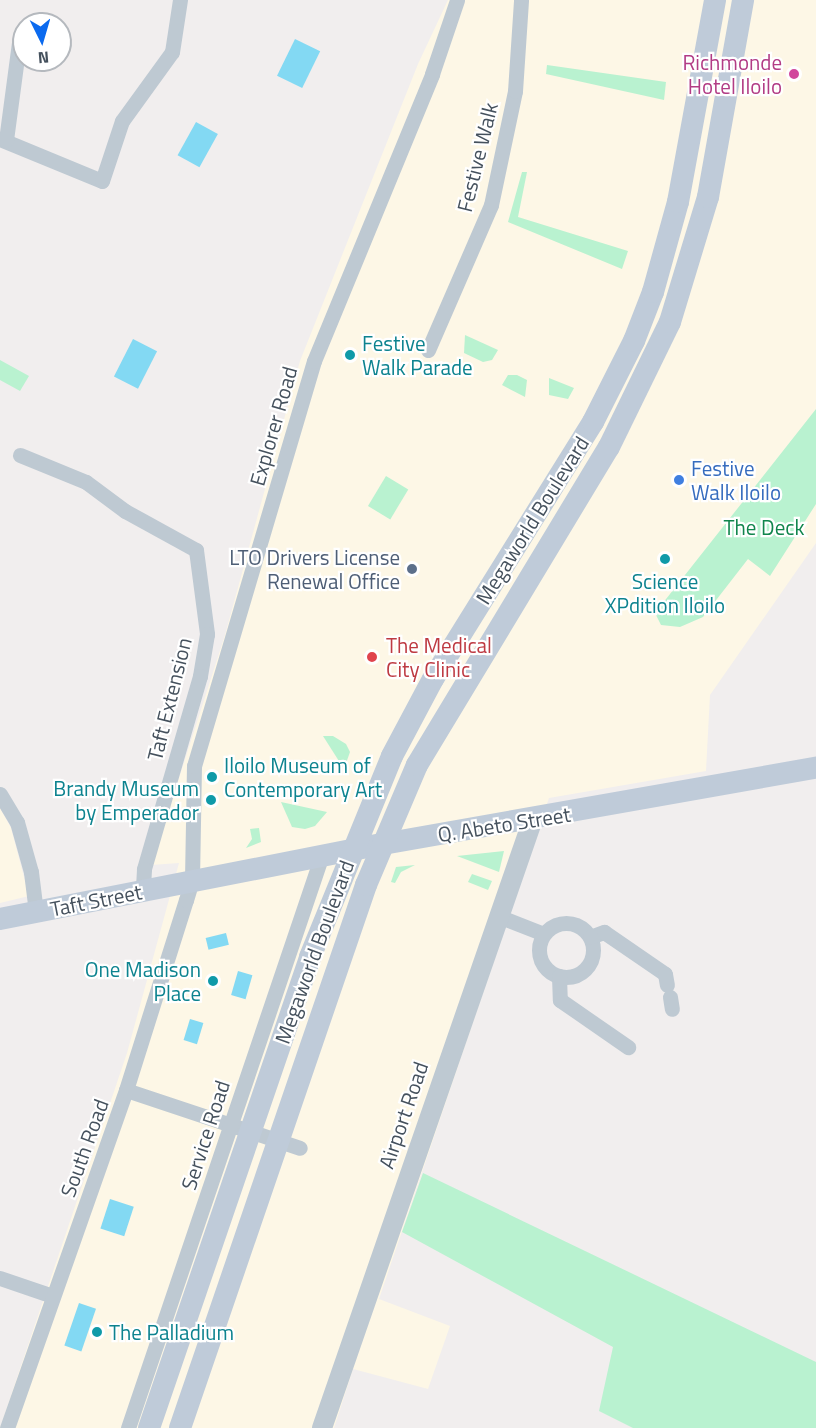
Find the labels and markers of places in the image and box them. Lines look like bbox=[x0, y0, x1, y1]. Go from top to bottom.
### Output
place label: Richmonde Hotel Iloilo bbox=[682, 49, 782, 99]
marker: Richmonde Hotel Iloilo bbox=[787, 67, 801, 81]
place label: Festive Walk Parade bbox=[362, 330, 473, 380]
marker: Festive Walk Parade bbox=[343, 348, 357, 362]
place label: Festive Walk Iloilo bbox=[691, 455, 781, 505]
marker: Festive Walk Iloilo bbox=[672, 473, 686, 487]
place label: LTO Drivers License Renewal Office bbox=[229, 544, 400, 594]
marker: Science XPdition Iloilo bbox=[658, 552, 672, 566]
marker: LTO Drivers License Renewal Office bbox=[405, 562, 419, 576]
place label: Science XPdition Iloilo bbox=[605, 568, 725, 618]
place label: The Medical City Clinic bbox=[386, 632, 492, 682]
marker: The Medical City Clinic bbox=[363, 648, 381, 666]
place label: Iloilo Museum of Contemporary Art bbox=[224, 752, 382, 802]
marker: Iloilo Museum of Contemporary Art bbox=[205, 770, 219, 784]
place label: Brandy Museum by Emperador bbox=[53, 775, 199, 825]
marker: Brandy Museum by Emperador bbox=[204, 793, 218, 807]
place label: One Madison Place bbox=[85, 956, 201, 1006]
marker: One Madison Place bbox=[206, 974, 220, 988]
place label: The Palladium bbox=[109, 1319, 234, 1345]
marker: The Palladium bbox=[90, 1325, 104, 1339]

